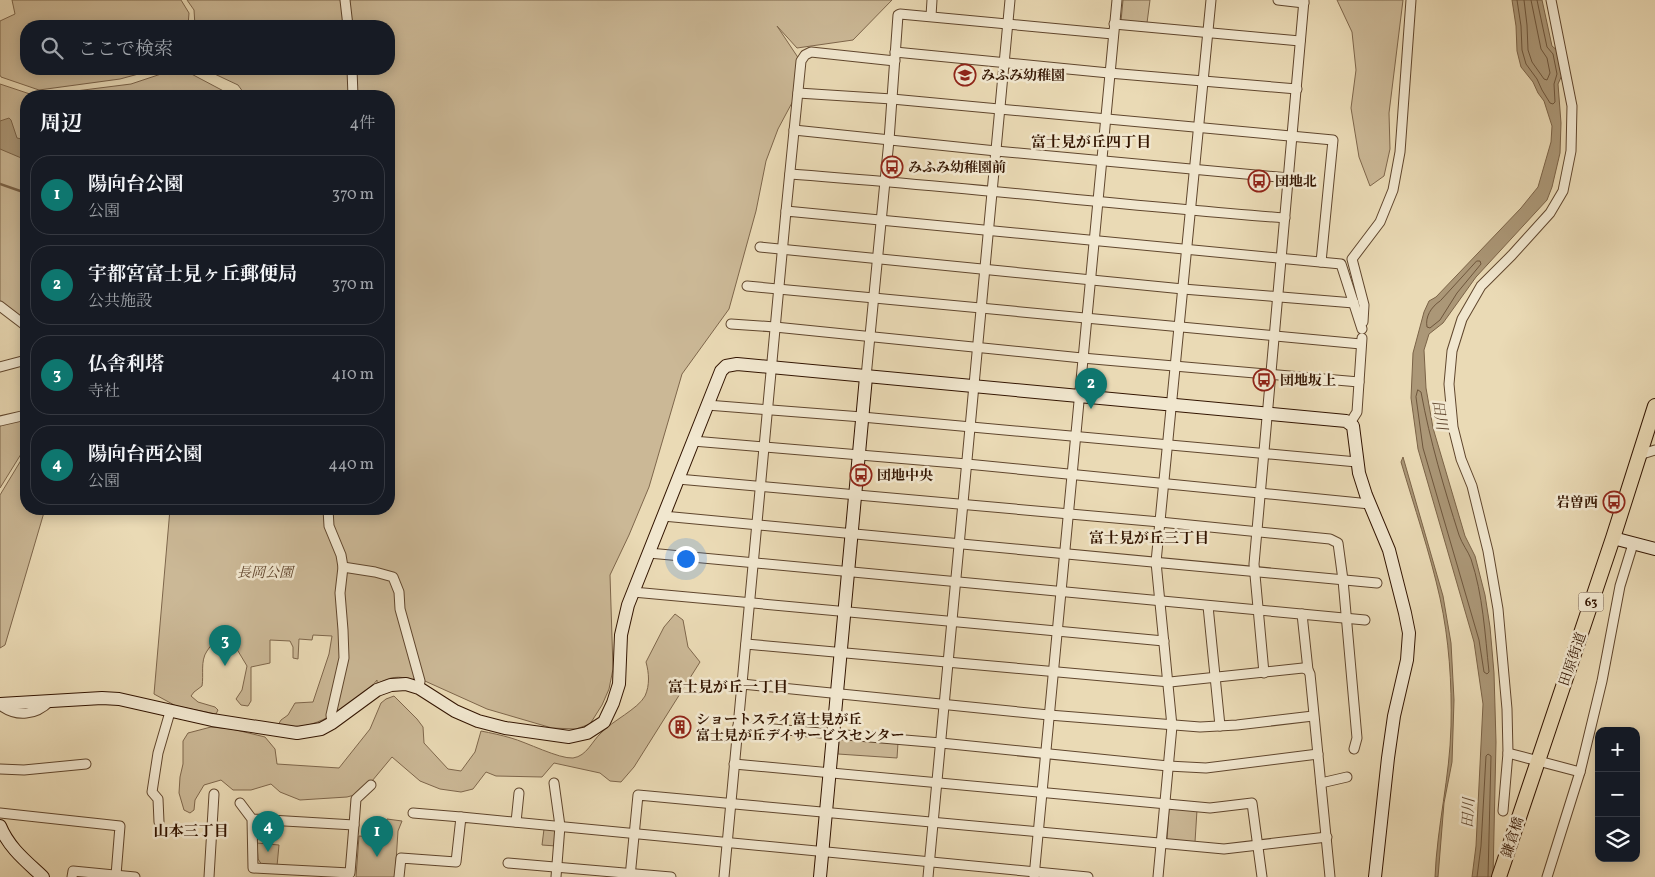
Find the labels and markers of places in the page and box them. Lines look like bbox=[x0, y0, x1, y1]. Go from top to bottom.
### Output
school or university icon: みふみ幼稚園 bbox=[953, 63, 977, 87]
place label: みふみ幼稚園 bbox=[981, 67, 1065, 86]
bus stop icon: みふみ幼稚園前 bbox=[880, 155, 904, 179]
place label: みふみ幼稚園前 bbox=[908, 159, 1006, 178]
bus stop icon: 団地北 bbox=[1247, 169, 1271, 193]
place label: 団地北 bbox=[1275, 173, 1317, 192]
pin: 2 bbox=[1075, 368, 1107, 409]
bus stop icon: 団地坂上 bbox=[1252, 368, 1276, 392]
place label: 団地坂上 bbox=[1280, 372, 1336, 391]
bus stop icon: 団地中央 bbox=[849, 463, 873, 487]
place label: 団地中央 bbox=[877, 467, 933, 486]
bus stop icon: 岩曽西 bbox=[1602, 490, 1626, 514]
place label: 岩曽西 bbox=[1556, 494, 1598, 513]
pin: 3 bbox=[209, 625, 241, 666]
place label: ショートステイ富士見が丘 富士見が丘デイサービスセンター bbox=[696, 711, 904, 746]
building icon: ショートステイ富士見が丘 富士見が丘デイサービスセンター bbox=[668, 715, 692, 739]
pin: 4 bbox=[252, 811, 284, 852]
pin: 1 bbox=[361, 816, 393, 857]

